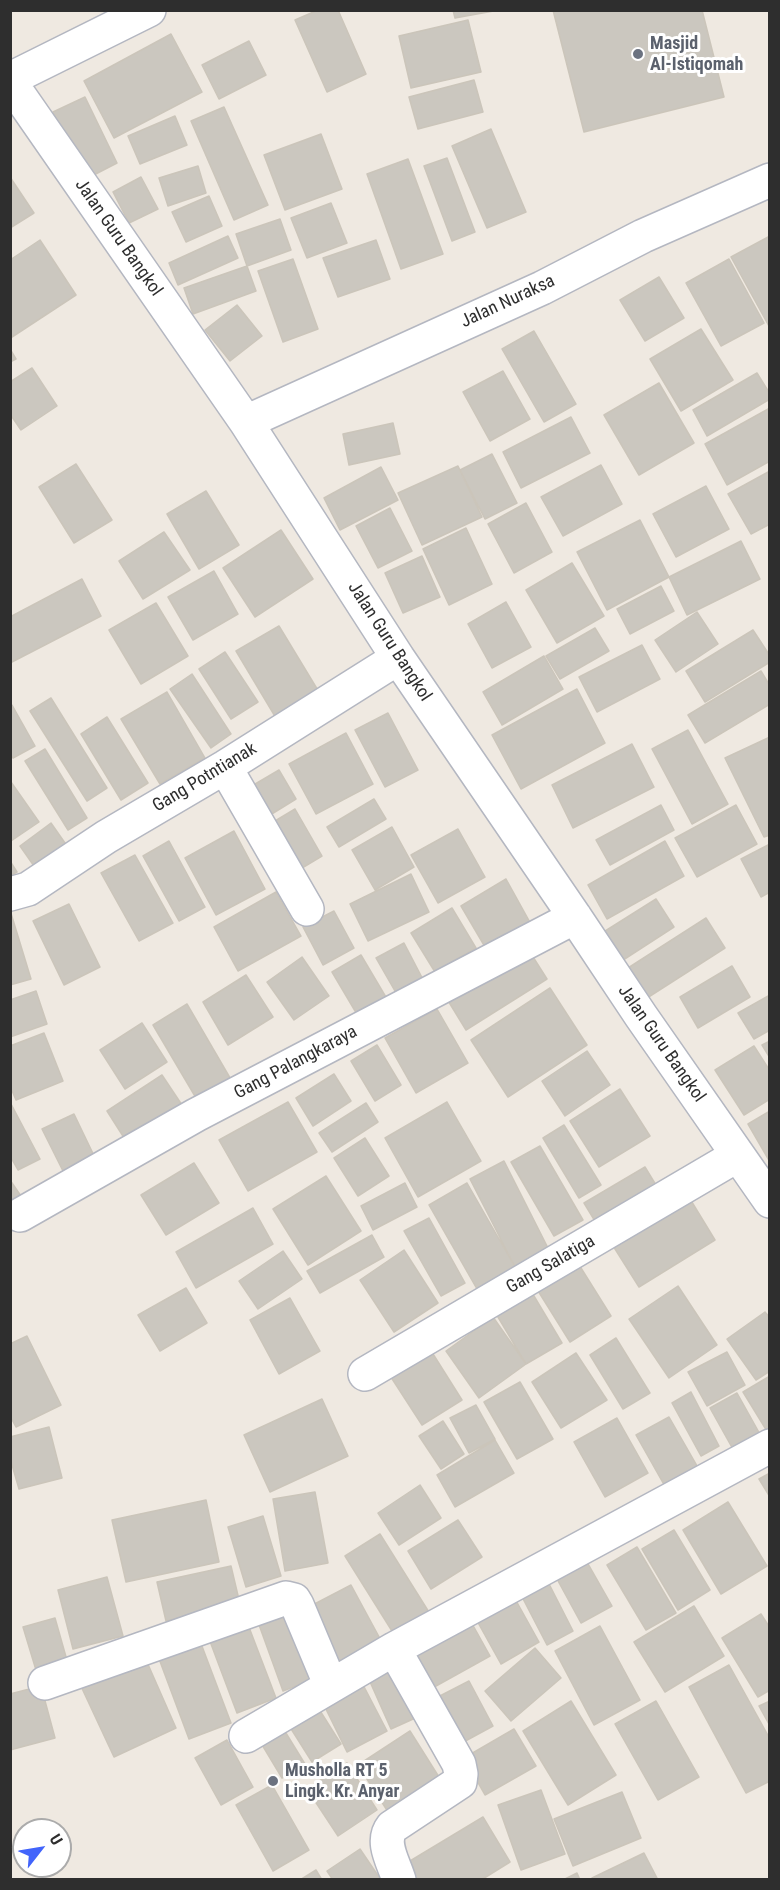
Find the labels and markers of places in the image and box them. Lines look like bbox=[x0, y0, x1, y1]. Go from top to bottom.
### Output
place label: Masjid Al-Istiqomah bbox=[650, 33, 743, 76]
marker: Masjid Al-Istiqomah bbox=[631, 47, 645, 61]
place label: Musholla RT 5 Lingk. Kr. Anyar bbox=[285, 1760, 399, 1802]
marker: Musholla RT 5 Lingk. Kr. Anyar bbox=[266, 1774, 280, 1788]

